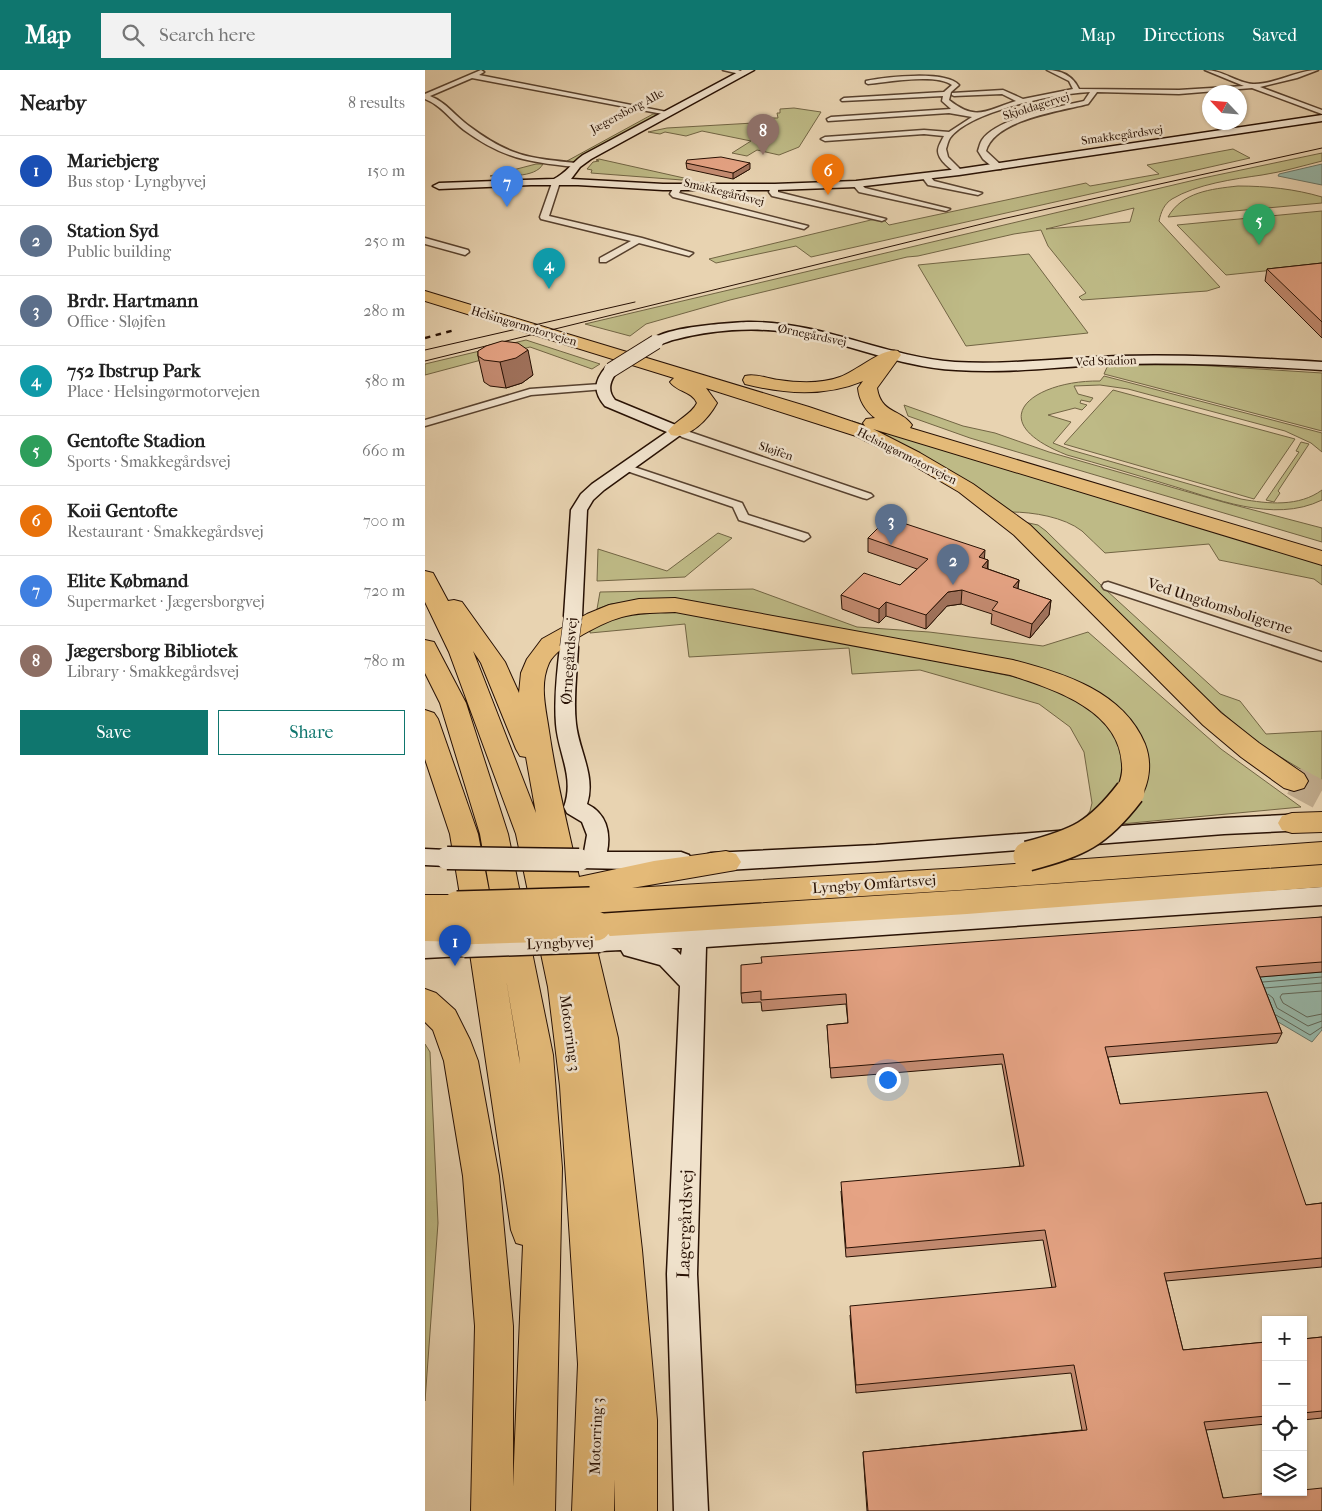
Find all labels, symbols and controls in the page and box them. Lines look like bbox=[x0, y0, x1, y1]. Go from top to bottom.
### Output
search box bbox=[101, 13, 451, 58]
text: Map bbox=[25, 21, 71, 49]
icon: search bbox=[119, 21, 147, 49]
text: Search here bbox=[159, 24, 255, 46]
text: Map bbox=[1081, 25, 1115, 46]
text: Directions bbox=[1143, 25, 1224, 46]
text: Saved bbox=[1252, 25, 1297, 46]
north arrow bbox=[1202, 85, 1247, 130]
street label: Jægersborg Alle bbox=[587, 86, 666, 137]
street label: Skjoldagervej bbox=[1001, 89, 1071, 123]
text: Nearby bbox=[20, 91, 86, 115]
text: 8 results bbox=[348, 93, 405, 112]
pin: 8 bbox=[747, 114, 779, 155]
street label: Smakkegårdsvej bbox=[1080, 122, 1164, 148]
text: Mariebjerg bbox=[67, 150, 158, 172]
pin: 6 bbox=[812, 154, 844, 195]
text: 1 bbox=[33, 161, 39, 180]
text: 150 m bbox=[367, 161, 405, 180]
pin: 7 bbox=[491, 166, 523, 207]
text: Bus stop · Lyngbyvej bbox=[67, 172, 206, 191]
street label: Smakkegårdsvej bbox=[682, 175, 766, 209]
pin: 5 bbox=[1243, 204, 1275, 245]
text: Station Syd bbox=[67, 220, 159, 242]
text: 2 bbox=[32, 231, 40, 250]
text: 250 m bbox=[364, 231, 405, 250]
text: Public building bbox=[67, 242, 171, 261]
pin: 4 bbox=[533, 248, 565, 289]
text: Brdr. Hartmann bbox=[67, 290, 198, 312]
text: 3 bbox=[33, 301, 39, 320]
text: 280 m bbox=[363, 301, 405, 320]
street label: Helsingørmotorvejen bbox=[469, 303, 579, 349]
text: Office · Sløjfen bbox=[67, 312, 166, 331]
street label: Ørnegårdsvej bbox=[776, 321, 848, 349]
street label: Ved Stadion bbox=[1074, 353, 1137, 369]
text: 752 Ibstrup Park bbox=[67, 360, 200, 382]
text: 4 bbox=[31, 371, 41, 390]
text: 580 m bbox=[364, 371, 405, 390]
text: Place · Helsingørmotorvejen bbox=[67, 382, 260, 401]
street label: Helsingørmotorvejen bbox=[855, 425, 959, 487]
text: Gentofte Stadion bbox=[67, 430, 205, 452]
street label: Sløjfen bbox=[757, 439, 795, 463]
text: 5 bbox=[33, 441, 39, 460]
text: 660 m bbox=[362, 441, 405, 460]
text: Sports · Smakkegårdsvej bbox=[67, 452, 231, 471]
text: Koii Gentofte bbox=[67, 500, 178, 522]
pin: 3 bbox=[875, 504, 907, 545]
text: 6 bbox=[32, 511, 40, 530]
text: 700 m bbox=[363, 511, 405, 530]
text: Restaurant · Smakkegårdsvej bbox=[67, 522, 264, 541]
pin: 2 bbox=[937, 544, 969, 585]
text: Elite Købmand bbox=[67, 570, 188, 592]
street label: Ved Ungdomsboligerne bbox=[1144, 574, 1295, 638]
text: 7 bbox=[32, 581, 40, 600]
text: 720 m bbox=[364, 581, 405, 600]
text: Supermarket · Jægersborgvej bbox=[67, 592, 265, 611]
street label: Ørnegårdsvej bbox=[557, 617, 581, 705]
text: Jægersborg Bibliotek bbox=[67, 640, 237, 662]
text: 8 bbox=[32, 651, 40, 670]
text: 780 m bbox=[364, 651, 405, 670]
text: Library · Smakkegårdsvej bbox=[67, 662, 239, 681]
button: Save bbox=[20, 710, 208, 755]
button: Share bbox=[218, 710, 405, 755]
street label: Lyngby Omfartsvej bbox=[811, 871, 937, 897]
pin: 1 bbox=[439, 925, 471, 966]
street label: Lyngbyvej bbox=[526, 933, 594, 953]
street label: Motorring 3 bbox=[556, 994, 584, 1072]
your location bbox=[875, 1067, 901, 1093]
street label: Lagergårdsvej bbox=[673, 1169, 698, 1279]
map controls bbox=[1262, 1316, 1307, 1496]
button: + bbox=[1262, 1316, 1307, 1361]
button: − bbox=[1262, 1361, 1307, 1406]
street label: Motorring 3 bbox=[586, 1397, 606, 1475]
button: locate bbox=[1262, 1406, 1307, 1451]
button: layers bbox=[1262, 1451, 1307, 1496]

